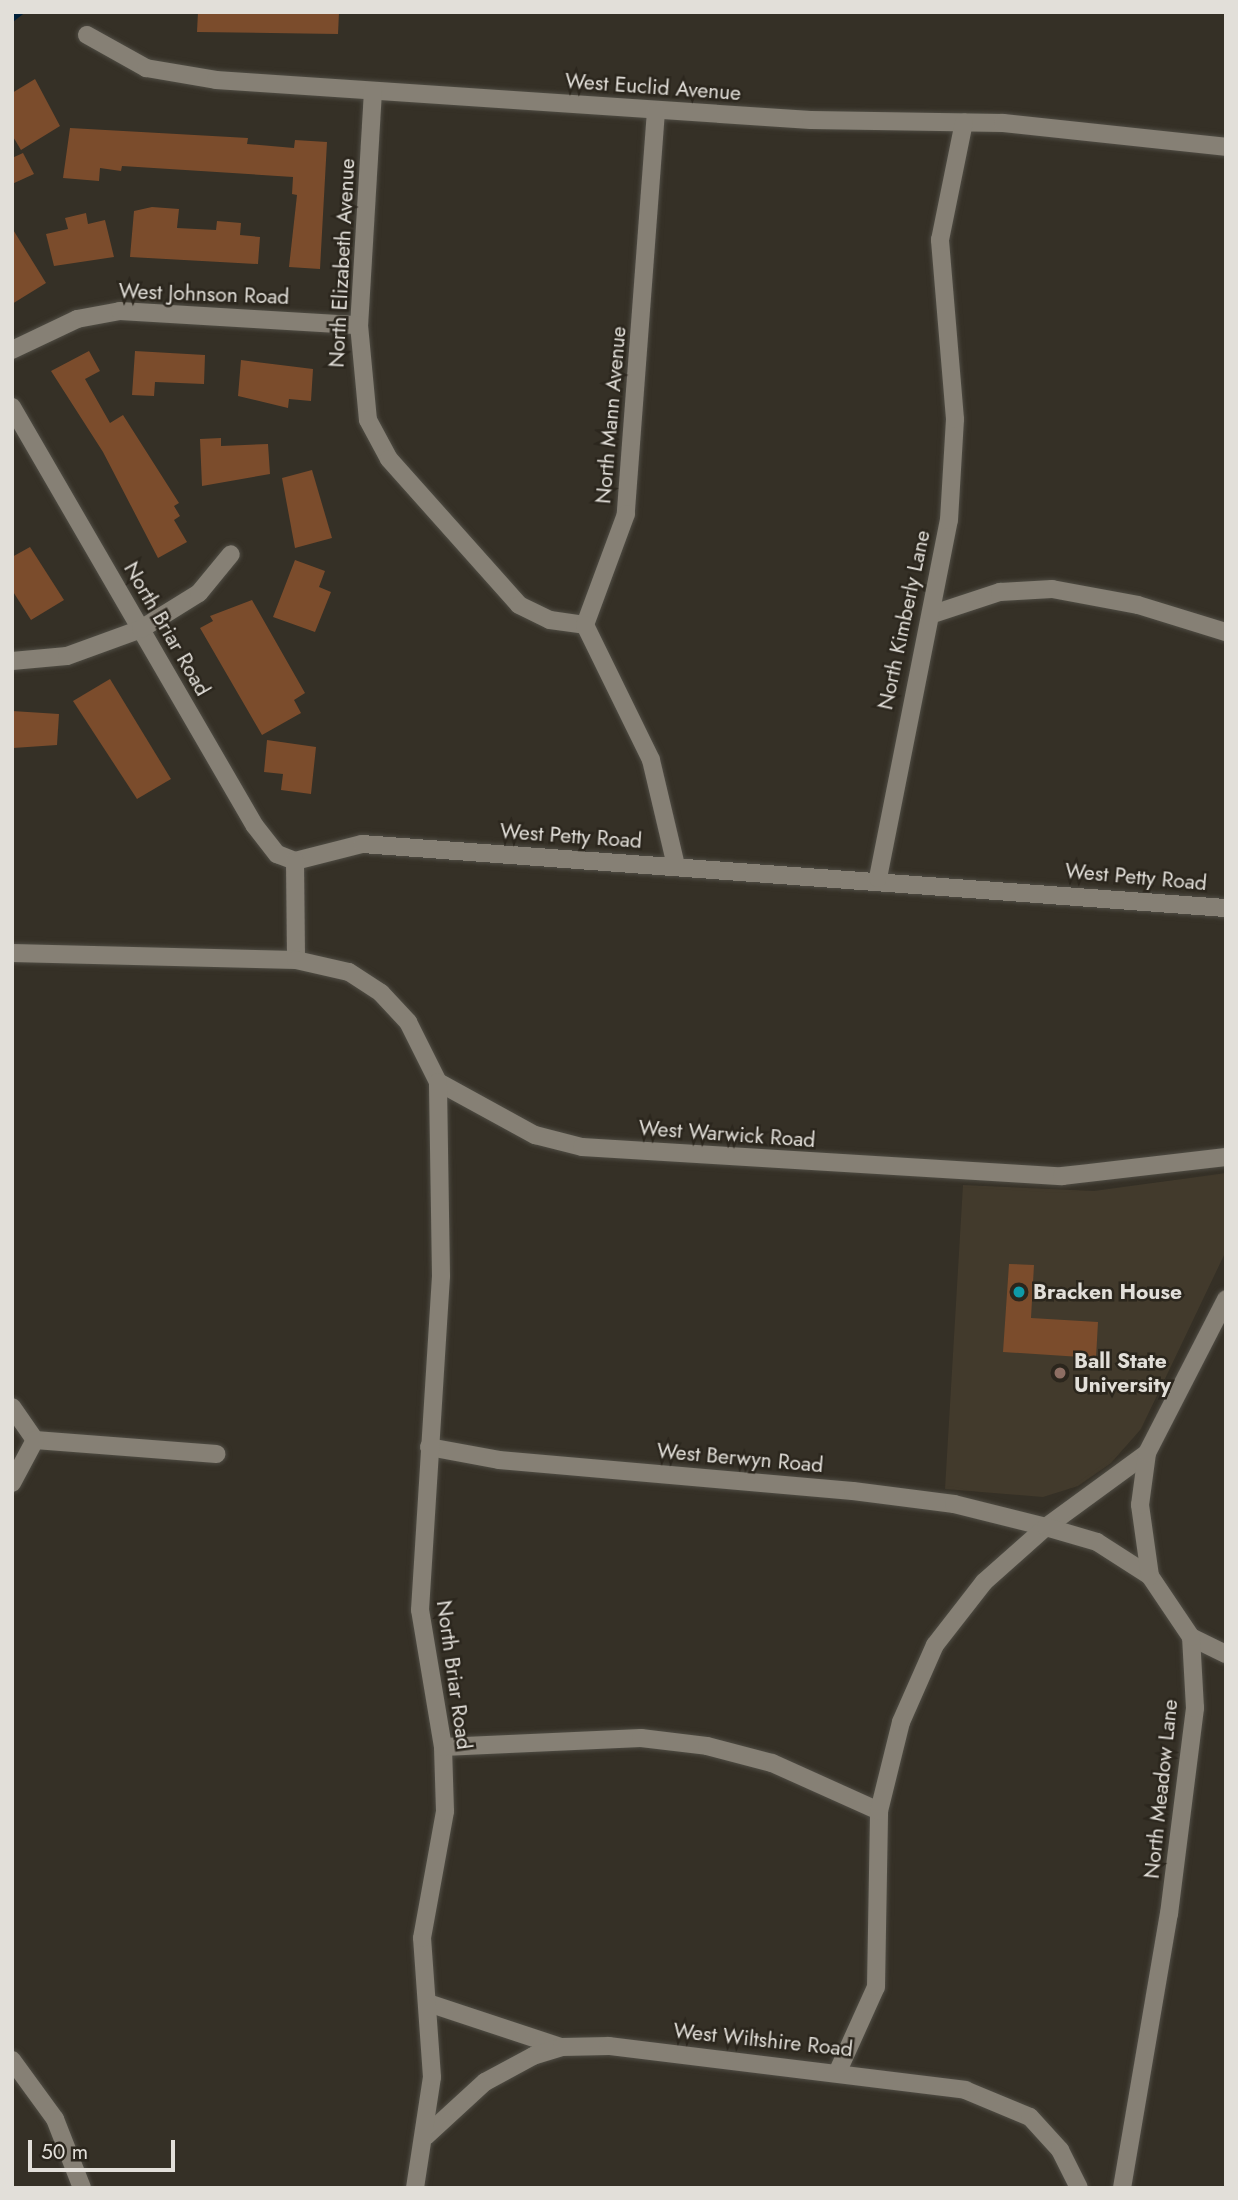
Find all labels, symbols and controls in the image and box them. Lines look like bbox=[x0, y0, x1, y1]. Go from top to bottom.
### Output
street label: West Euclid Avenue bbox=[564, 68, 742, 106]
street label: North Elizabeth Avenue bbox=[324, 158, 360, 368]
street label: West Johnson Road bbox=[118, 278, 290, 310]
street label: North Mann Avenue bbox=[591, 325, 631, 505]
street label: North Kimberly Lane bbox=[873, 528, 935, 712]
street label: North Briar Road bbox=[118, 557, 216, 701]
street label: West Petty Road bbox=[499, 818, 643, 854]
street label: West Petty Road bbox=[1064, 858, 1208, 896]
street label: West Warwick Road bbox=[638, 1115, 816, 1153]
place label: Bracken House bbox=[1033, 1279, 1182, 1305]
marker: Bracken House bbox=[1011, 1284, 1027, 1300]
place label: Ball State University bbox=[1074, 1348, 1171, 1398]
marker: Ball State University bbox=[1052, 1365, 1068, 1381]
street label: West Berwyn Road bbox=[656, 1438, 824, 1478]
street label: North Briar Road bbox=[431, 1599, 477, 1751]
street label: North Meadow Lane bbox=[1139, 1698, 1183, 1880]
street label: West Wiltshire Road bbox=[672, 2018, 854, 2062]
scale bar bbox=[32, 2126, 178, 2170]
text: 50 m bbox=[41, 2137, 88, 2167]

